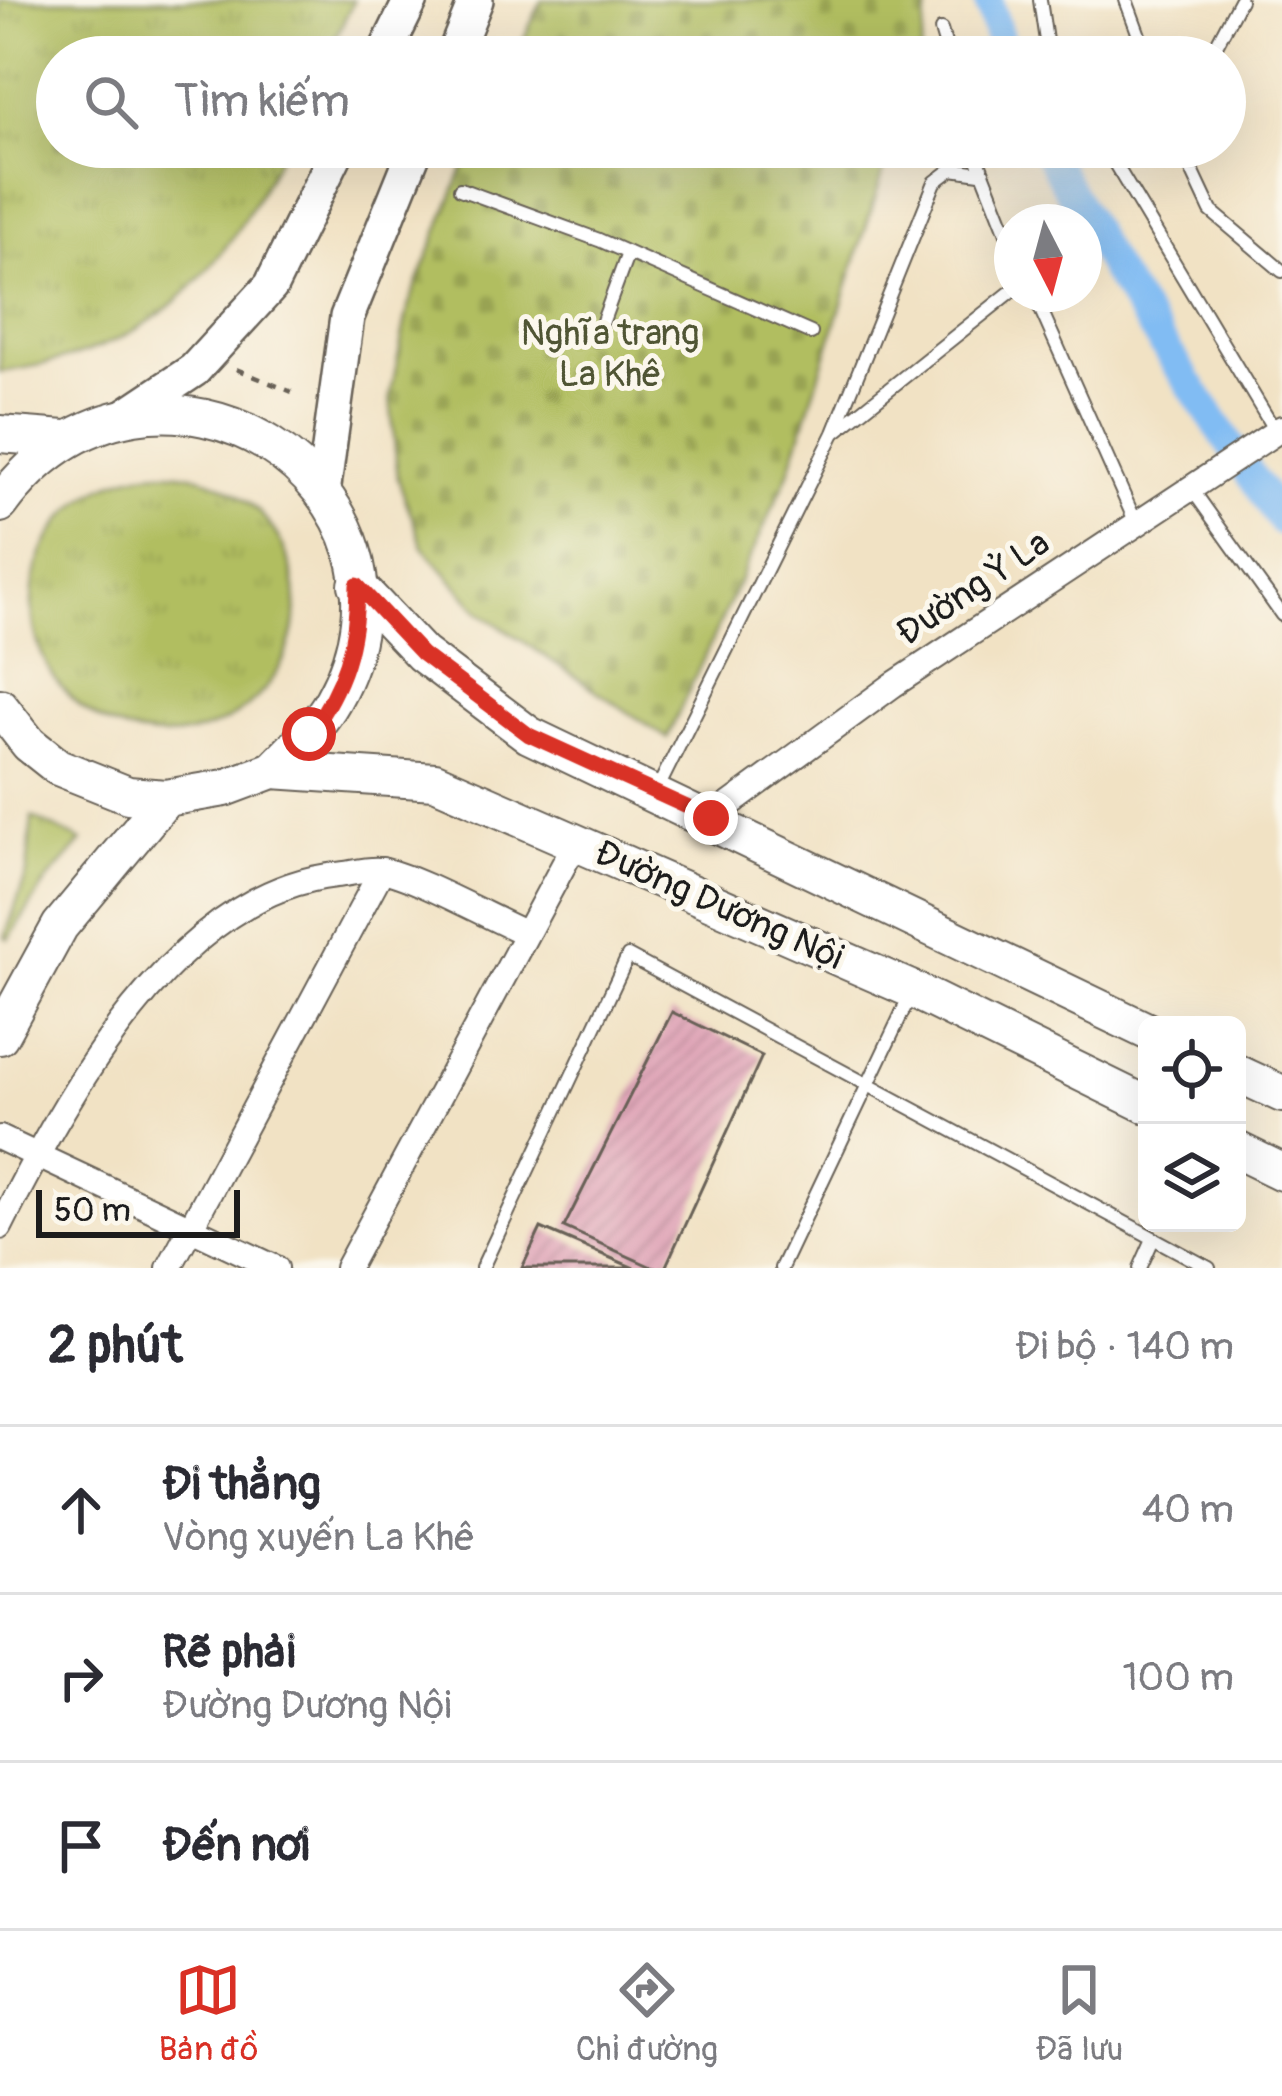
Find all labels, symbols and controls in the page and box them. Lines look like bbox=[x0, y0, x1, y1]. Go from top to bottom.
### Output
search box bbox=[36, 36, 1246, 168]
icon: search bbox=[78, 69, 144, 135]
text: Tìm kiếm bbox=[174, 74, 350, 130]
north arrow bbox=[994, 204, 1102, 312]
park label: Nghĩa trang La Khê bbox=[521, 311, 699, 397]
street label: Đường Ỷ La bbox=[888, 521, 1058, 655]
route start bbox=[282, 707, 336, 761]
route end bbox=[684, 791, 738, 845]
street label: Đường Dương Nội bbox=[588, 830, 850, 980]
map controls bbox=[1138, 1016, 1246, 1232]
button: locate bbox=[1138, 1016, 1246, 1124]
button: layers bbox=[1138, 1124, 1246, 1232]
scale bar bbox=[36, 1184, 240, 1237]
text: 50 m bbox=[54, 1190, 131, 1231]
text: 2 phút bbox=[48, 1314, 183, 1378]
text: Đi bộ · 140 m bbox=[1015, 1322, 1234, 1371]
text: Đi thẳng bbox=[162, 1457, 321, 1513]
icon: ahead bbox=[48, 1477, 114, 1543]
text: 40 m bbox=[1142, 1485, 1234, 1534]
text: Vòng xuyến La Khê bbox=[162, 1513, 475, 1562]
text: Rẽ phải bbox=[162, 1625, 295, 1681]
icon: right bbox=[48, 1645, 114, 1711]
text: 100 m bbox=[1122, 1653, 1234, 1702]
text: Đường Dương Nội bbox=[162, 1681, 451, 1730]
icon: arrive bbox=[48, 1813, 114, 1879]
text: Đến nơi bbox=[162, 1818, 309, 1874]
tab: Bản đồ bbox=[159, 1957, 258, 2070]
tab: Chỉ đường bbox=[576, 1957, 718, 2070]
tab: Đã lưu bbox=[1035, 1957, 1123, 2070]

